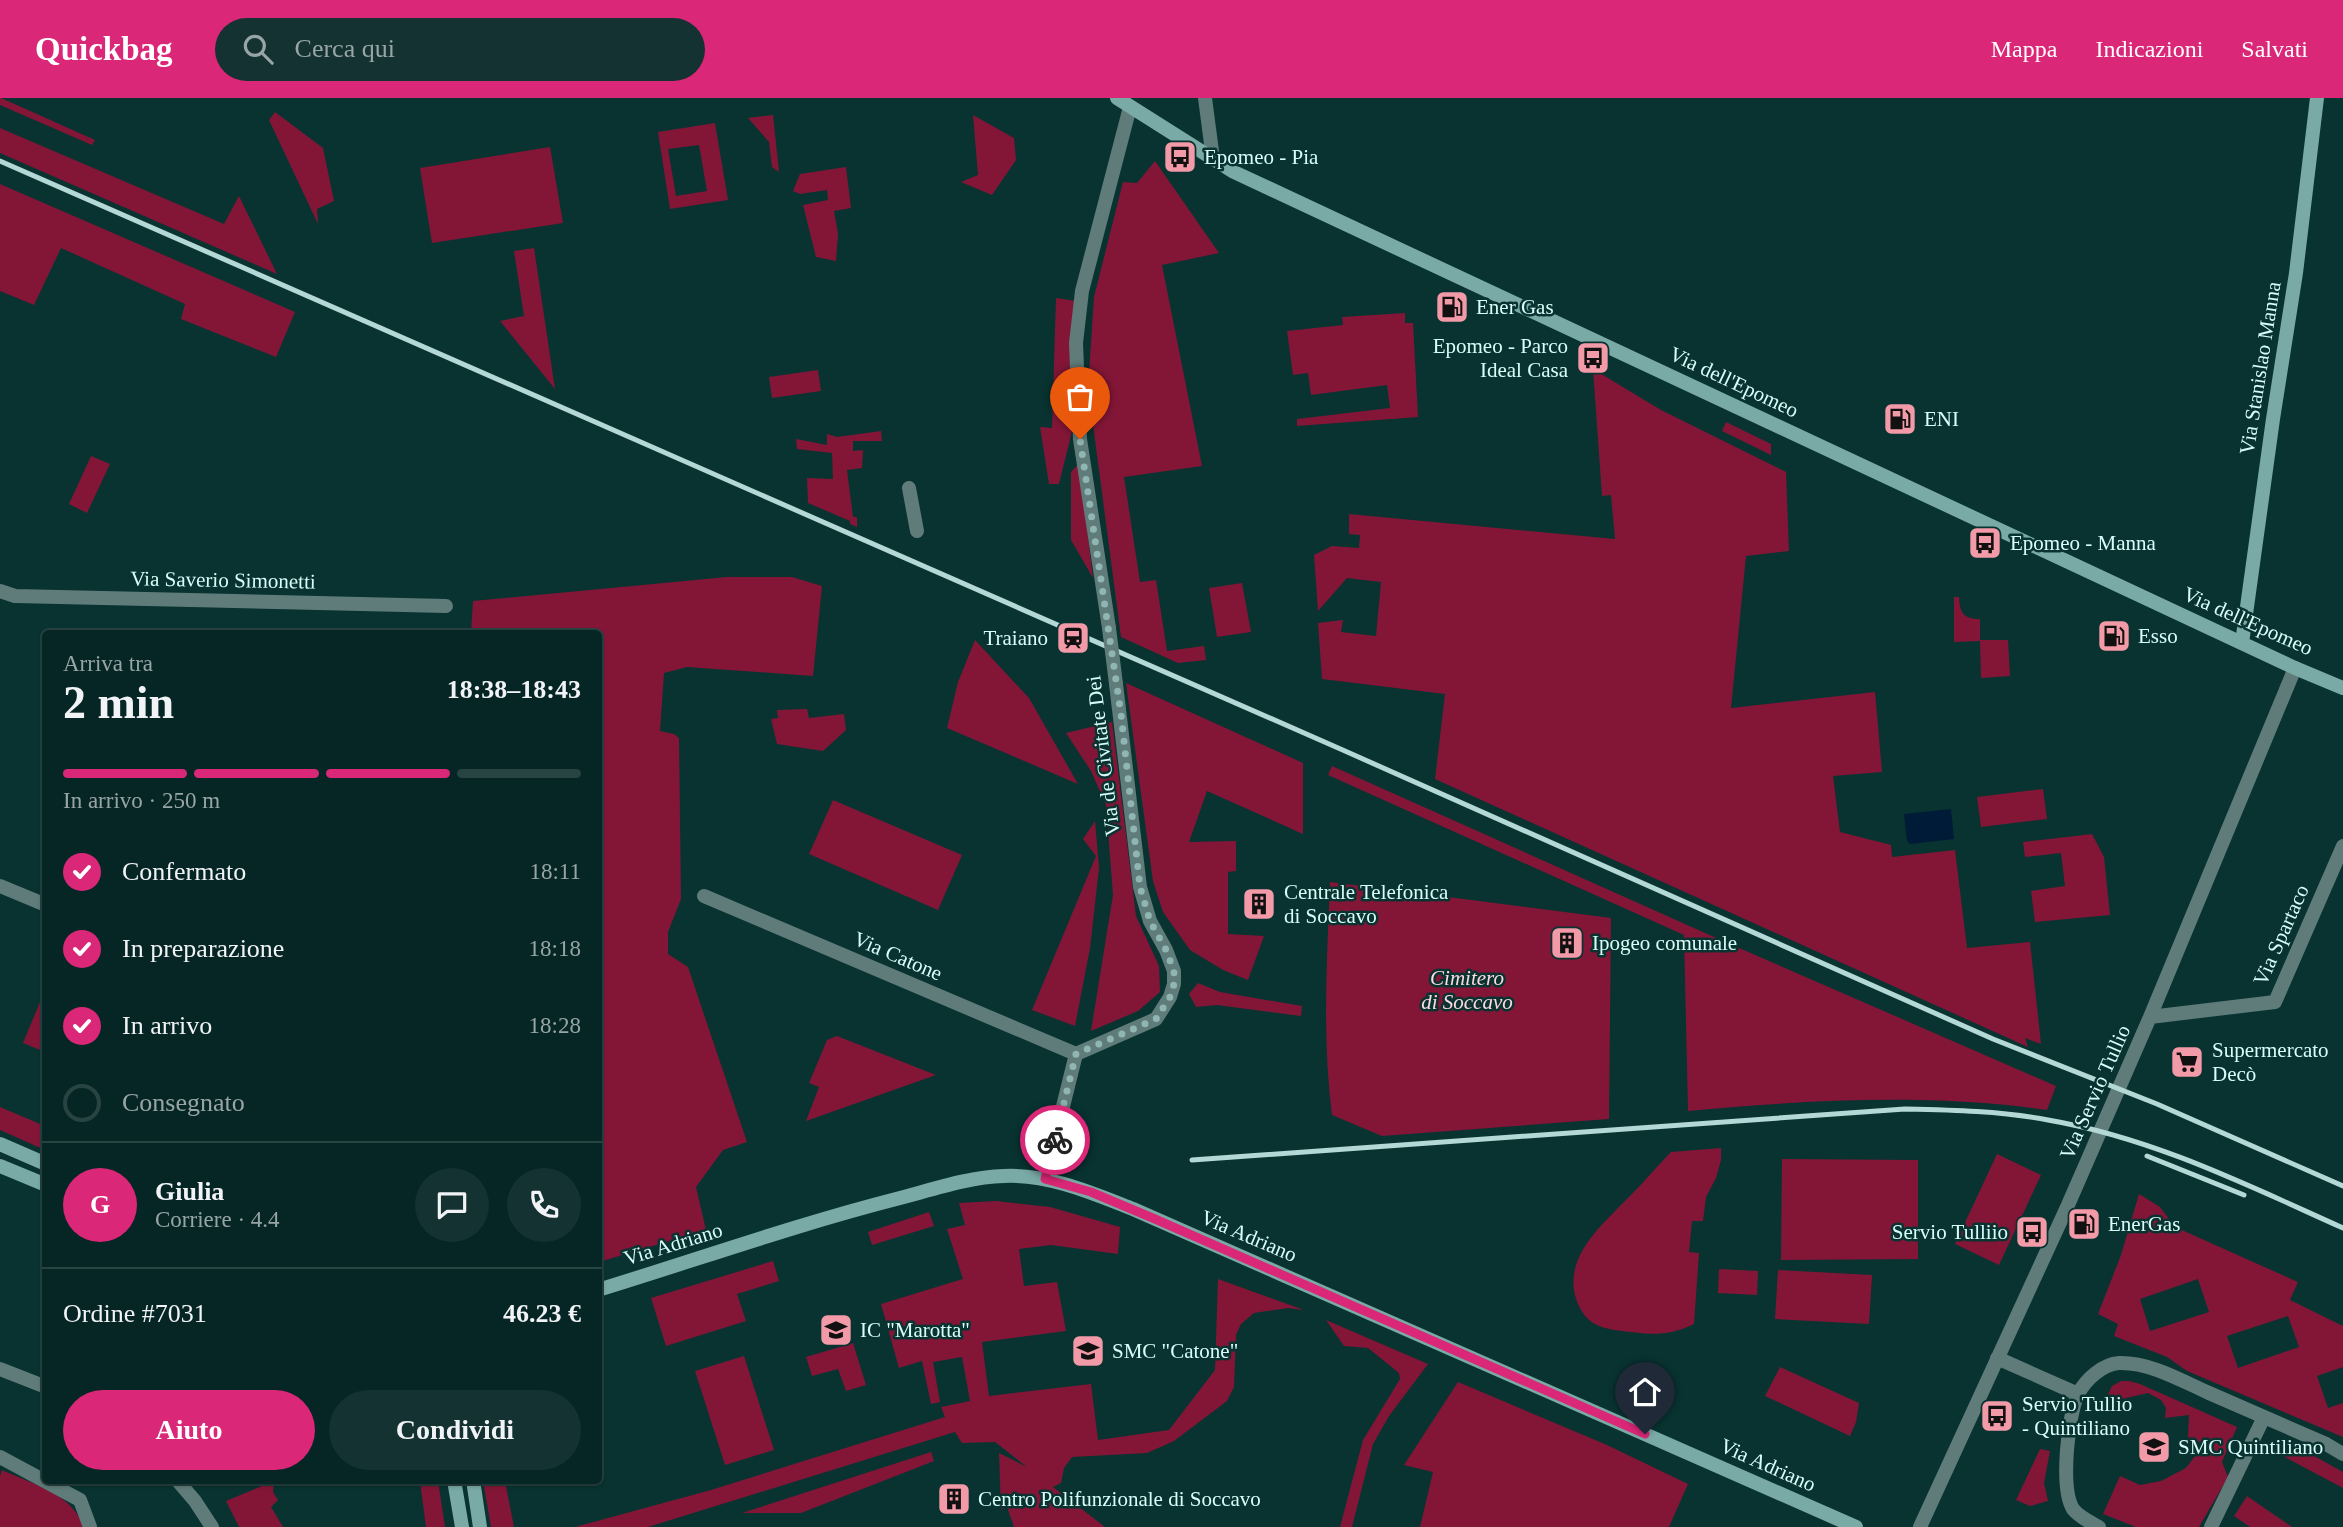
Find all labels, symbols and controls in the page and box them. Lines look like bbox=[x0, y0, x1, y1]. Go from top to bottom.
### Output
search box bbox=[215, 18, 705, 81]
icon: search bbox=[239, 30, 277, 68]
text: Quickbag bbox=[35, 31, 173, 67]
text: Cerca qui bbox=[295, 34, 395, 63]
text: Mappa bbox=[1991, 36, 2057, 62]
text: Indicazioni bbox=[2095, 36, 2203, 62]
text: Salvati bbox=[2241, 36, 2308, 62]
bus stop icon: Epomeo - Pia bbox=[1161, 138, 1199, 176]
place label: Epomeo - Pia bbox=[1204, 145, 1319, 169]
street label: Via Stanislao Manna bbox=[2234, 279, 2286, 456]
fuel station icon: Ener Gas bbox=[1433, 288, 1471, 326]
place label: Ener Gas bbox=[1476, 295, 1554, 319]
place label: Epomeo - Parco Ideal Casa bbox=[1433, 334, 1569, 382]
bus stop icon: Epomeo - Parco Ideal Casa bbox=[1574, 339, 1612, 377]
street label: Via dell'Epomeo bbox=[1666, 342, 1802, 422]
pin bbox=[1050, 367, 1110, 439]
icon: bag bbox=[1061, 378, 1099, 416]
fuel station icon: ENI bbox=[1881, 400, 1919, 438]
place label: ENI bbox=[1924, 407, 1959, 431]
bus stop icon: Epomeo - Manna bbox=[1966, 524, 2004, 562]
place label: Epomeo - Manna bbox=[2010, 531, 2156, 555]
street label: Via Saverio Simonetti bbox=[130, 566, 316, 594]
street label: Via dell'Epomeo bbox=[2179, 582, 2317, 660]
fuel station icon: Esso bbox=[2095, 617, 2133, 655]
station icon: Traiano bbox=[1054, 619, 1092, 657]
place label: Esso bbox=[2138, 624, 2178, 648]
place label: Traiano bbox=[983, 626, 1048, 650]
text: Arriva tra bbox=[63, 651, 153, 676]
street label: Via de Civitate Dei bbox=[1081, 674, 1125, 838]
text: 18:38–18:43 bbox=[447, 675, 581, 704]
text: 2 min bbox=[63, 677, 174, 728]
text: In arrivo · 250 m bbox=[63, 788, 220, 813]
icon: check bbox=[63, 853, 101, 891]
text: Confermato bbox=[122, 857, 246, 886]
text: 18:11 bbox=[529, 859, 581, 884]
place label: Centrale Telefonica di Soccavo bbox=[1284, 880, 1449, 928]
street label: Via Spartaco bbox=[2248, 881, 2314, 989]
building icon: Centrale Telefonica di Soccavo bbox=[1240, 885, 1278, 923]
building icon: Ipogeo comunale bbox=[1548, 924, 1586, 962]
street label: Via Catone bbox=[850, 927, 946, 985]
icon: check bbox=[63, 930, 101, 968]
place label: Ipogeo comunale bbox=[1592, 931, 1737, 955]
text: In preparazione bbox=[122, 934, 284, 963]
text: 18:18 bbox=[529, 936, 581, 961]
park label: Cimitero di Soccavo bbox=[1421, 966, 1513, 1014]
icon: check bbox=[63, 1007, 101, 1045]
text: In arrivo bbox=[122, 1011, 212, 1040]
text: 18:28 bbox=[529, 1013, 581, 1038]
street label: Via Servio Tullio bbox=[2055, 1021, 2135, 1163]
place label: Supermercato Decò bbox=[2212, 1038, 2329, 1086]
supermarket icon: Supermercato Decò bbox=[2168, 1043, 2206, 1081]
text: Consegnato bbox=[122, 1088, 245, 1117]
courier bbox=[1020, 1105, 1090, 1175]
icon: bike bbox=[1036, 1121, 1074, 1159]
button: chat bbox=[415, 1168, 489, 1242]
button: phone bbox=[507, 1168, 581, 1242]
text: Giulia bbox=[155, 1177, 224, 1206]
text: G bbox=[90, 1190, 110, 1219]
street label: Via Adriano bbox=[1197, 1205, 1301, 1267]
fuel station icon: EnerGas bbox=[2065, 1205, 2103, 1243]
text: Corriere · 4.4 bbox=[155, 1207, 280, 1232]
place label: EnerGas bbox=[2108, 1212, 2180, 1236]
bus stop icon: Servio Tulliio bbox=[2013, 1213, 2051, 1251]
street label: Via Adriano bbox=[621, 1218, 725, 1270]
place label: Servio Tulliio bbox=[1892, 1220, 2008, 1244]
text: Ordine #7031 bbox=[63, 1299, 207, 1328]
text: 46.23 € bbox=[503, 1299, 581, 1328]
school or university icon: IC "Marotta" bbox=[817, 1311, 855, 1349]
place label: IC "Marotta" bbox=[860, 1318, 970, 1342]
school or university icon: SMC "Catone" bbox=[1069, 1332, 1107, 1370]
place label: SMC "Catone" bbox=[1112, 1339, 1238, 1363]
pin bbox=[1615, 1362, 1675, 1434]
icon: home bbox=[1626, 1373, 1664, 1411]
button: Aiuto bbox=[63, 1390, 315, 1470]
button: Condividi bbox=[329, 1390, 581, 1470]
place label: Servio Tullio - Quintiliano bbox=[2022, 1392, 2132, 1440]
bus stop icon: Servio Tullio - Quintiliano bbox=[1978, 1397, 2016, 1435]
school or university icon: SMC Quintiliano bbox=[2135, 1428, 2173, 1466]
street label: Via Adriano bbox=[1717, 1433, 1819, 1497]
place label: SMC Quintiliano bbox=[2178, 1435, 2323, 1459]
building icon: Centro Polifunzionale di Soccavo bbox=[935, 1480, 973, 1518]
place label: Centro Polifunzionale di Soccavo bbox=[978, 1487, 1261, 1511]

